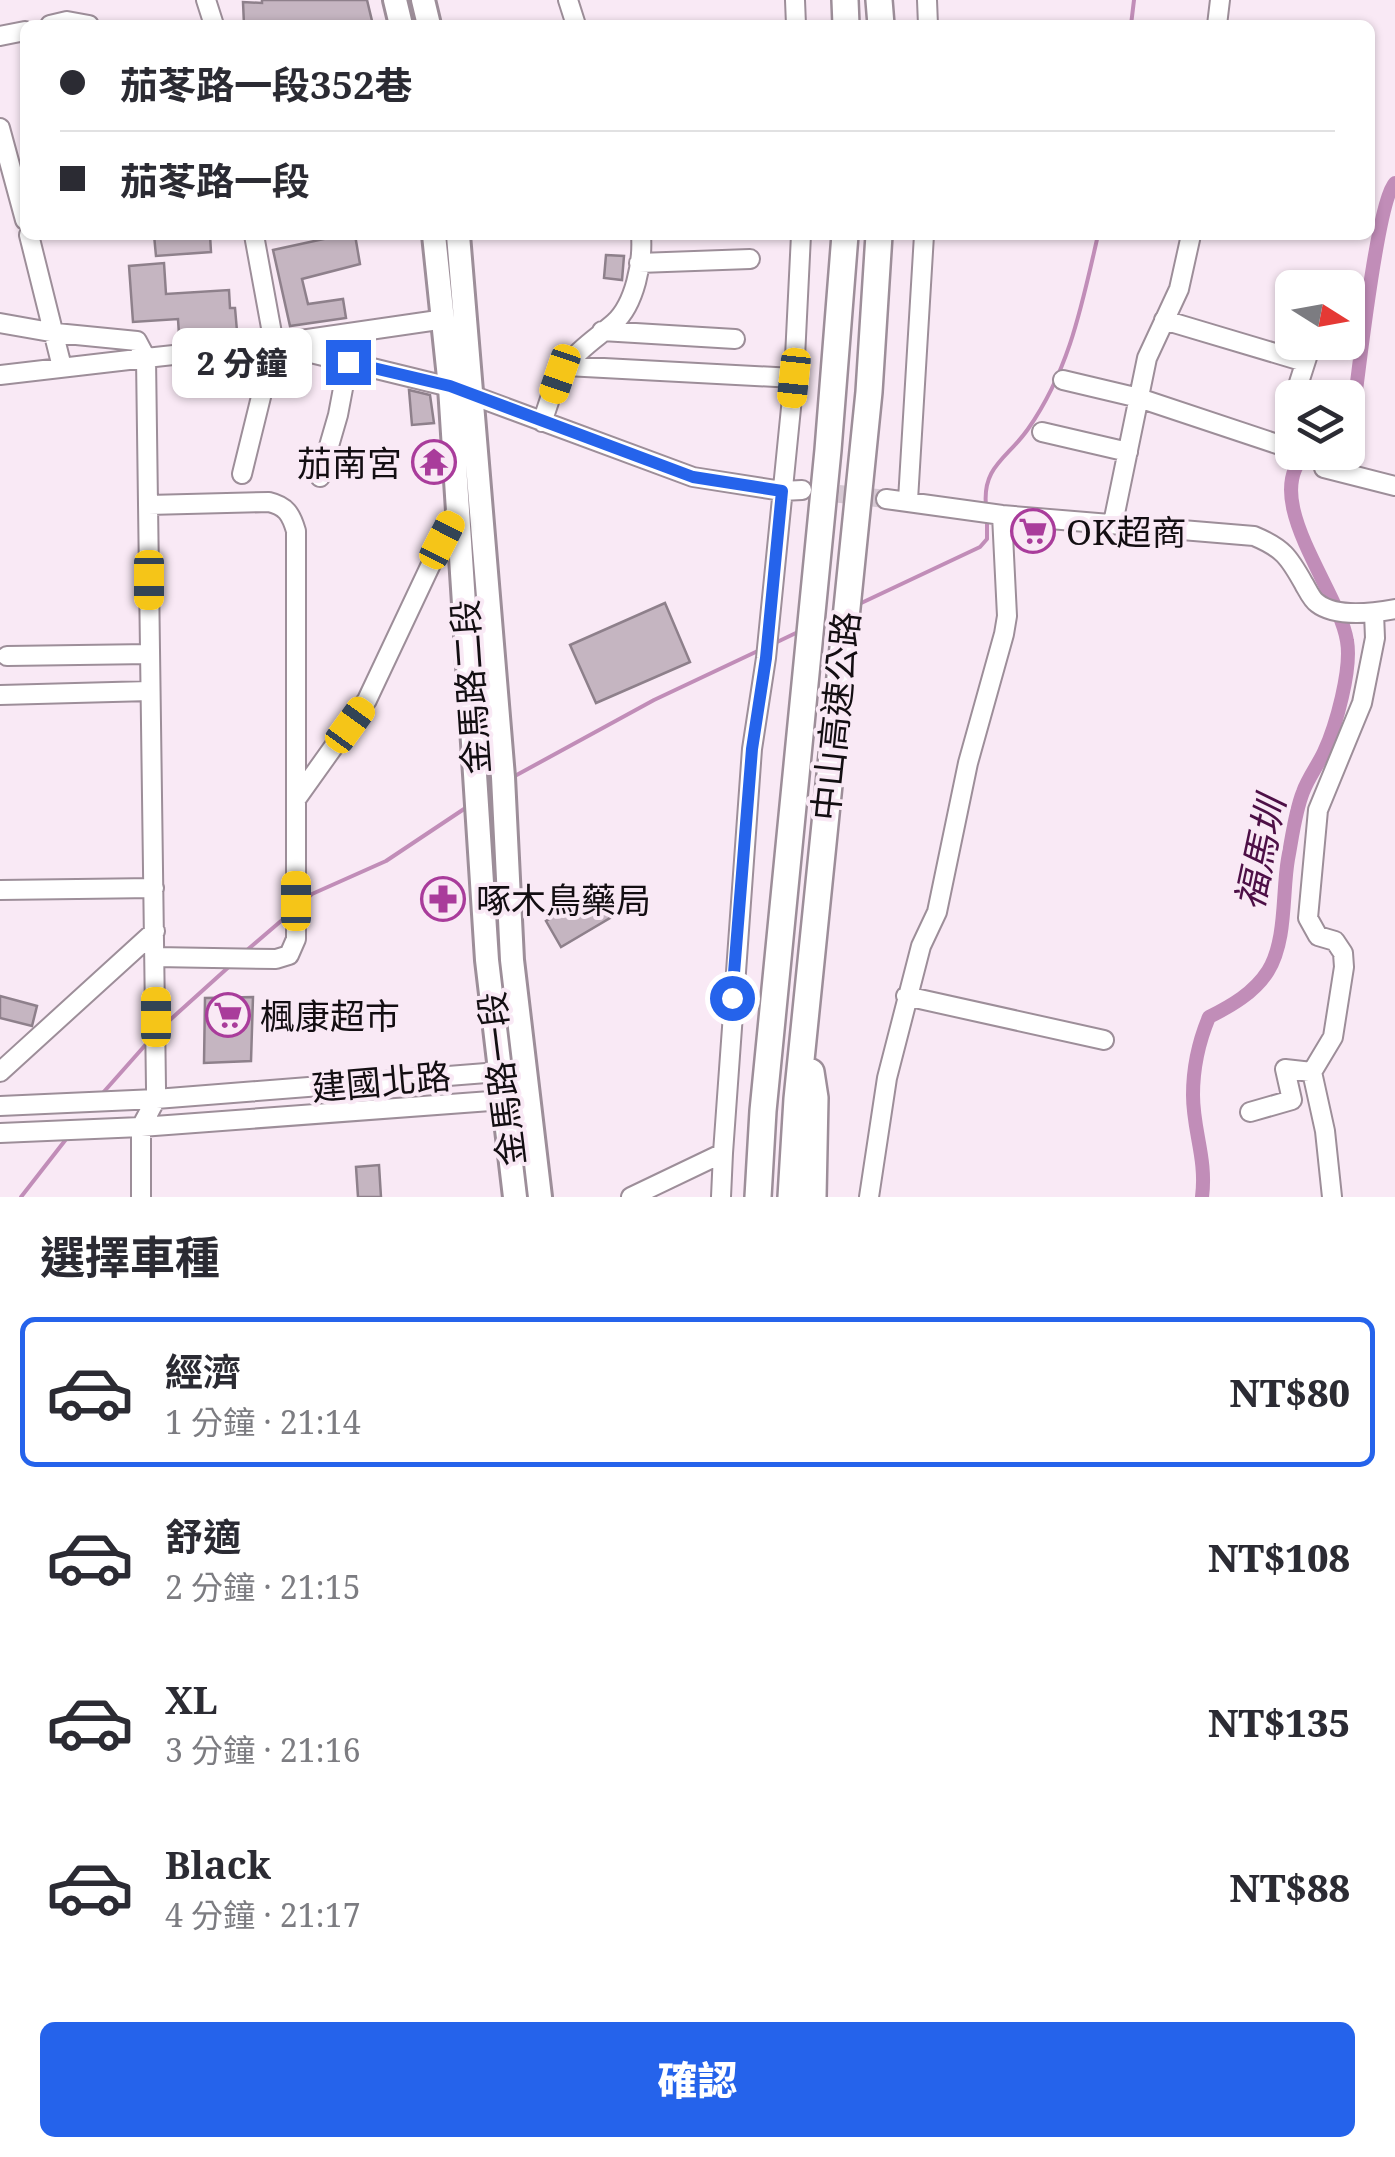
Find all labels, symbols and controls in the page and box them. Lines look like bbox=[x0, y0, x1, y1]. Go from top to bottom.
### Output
text: 茄苳路一段352巷 bbox=[120, 58, 412, 110]
text: 茄苳路一段 bbox=[120, 154, 310, 206]
north arrow bbox=[1275, 270, 1365, 360]
map controls bbox=[1275, 270, 1365, 470]
callout: 2 分鐘 bbox=[173, 327, 313, 397]
route end bbox=[326, 340, 371, 385]
text: 2 分鐘 bbox=[197, 341, 287, 384]
car bbox=[536, 341, 584, 407]
car bbox=[776, 347, 812, 409]
button: layers bbox=[1275, 380, 1365, 470]
place label: 茄南宮 bbox=[297, 439, 402, 486]
temple icon: 茄南宮 bbox=[411, 439, 457, 485]
car bbox=[415, 506, 469, 574]
supermarket icon: OK超商 bbox=[1010, 508, 1056, 554]
place label: OK超商 bbox=[1066, 508, 1186, 555]
car bbox=[134, 550, 164, 610]
street label: 金馬路二段 bbox=[440, 598, 500, 776]
street label: 中山高速公路 bbox=[801, 609, 869, 823]
car bbox=[320, 692, 380, 758]
water label: 福馬圳 bbox=[1222, 787, 1297, 914]
car bbox=[281, 871, 311, 931]
pharmacy icon: 啄木鳥藥局 bbox=[420, 876, 466, 922]
place label: 啄木鳥藥局 bbox=[476, 876, 651, 923]
route start bbox=[710, 976, 755, 1021]
car bbox=[141, 987, 171, 1047]
street label: 金馬路一段 bbox=[467, 989, 535, 1169]
supermarket icon: 楓康超市 bbox=[205, 992, 251, 1038]
place label: 楓康超市 bbox=[260, 992, 400, 1039]
street label: 建國北路 bbox=[309, 1051, 453, 1111]
text: 選擇車種 bbox=[40, 1226, 220, 1287]
text: 經濟 bbox=[165, 1345, 241, 1397]
icon: car bbox=[45, 1347, 135, 1437]
text: NT$80 bbox=[1230, 1366, 1350, 1418]
text: 1 分鐘 · 21:14 bbox=[165, 1400, 361, 1443]
text: 舒適 bbox=[165, 1510, 241, 1562]
icon: car bbox=[45, 1512, 135, 1602]
text: NT$108 bbox=[1208, 1531, 1350, 1583]
text: 2 分鐘 · 21:15 bbox=[165, 1565, 361, 1608]
text: XL bbox=[165, 1673, 218, 1725]
icon: car bbox=[45, 1677, 135, 1767]
text: NT$135 bbox=[1208, 1696, 1350, 1748]
text: 3 分鐘 · 21:16 bbox=[165, 1728, 361, 1771]
text: Black bbox=[165, 1838, 271, 1890]
icon: car bbox=[45, 1842, 135, 1932]
text: NT$88 bbox=[1230, 1861, 1350, 1913]
text: 4 分鐘 · 21:17 bbox=[165, 1893, 361, 1936]
button: 確認 bbox=[40, 2022, 1355, 2137]

